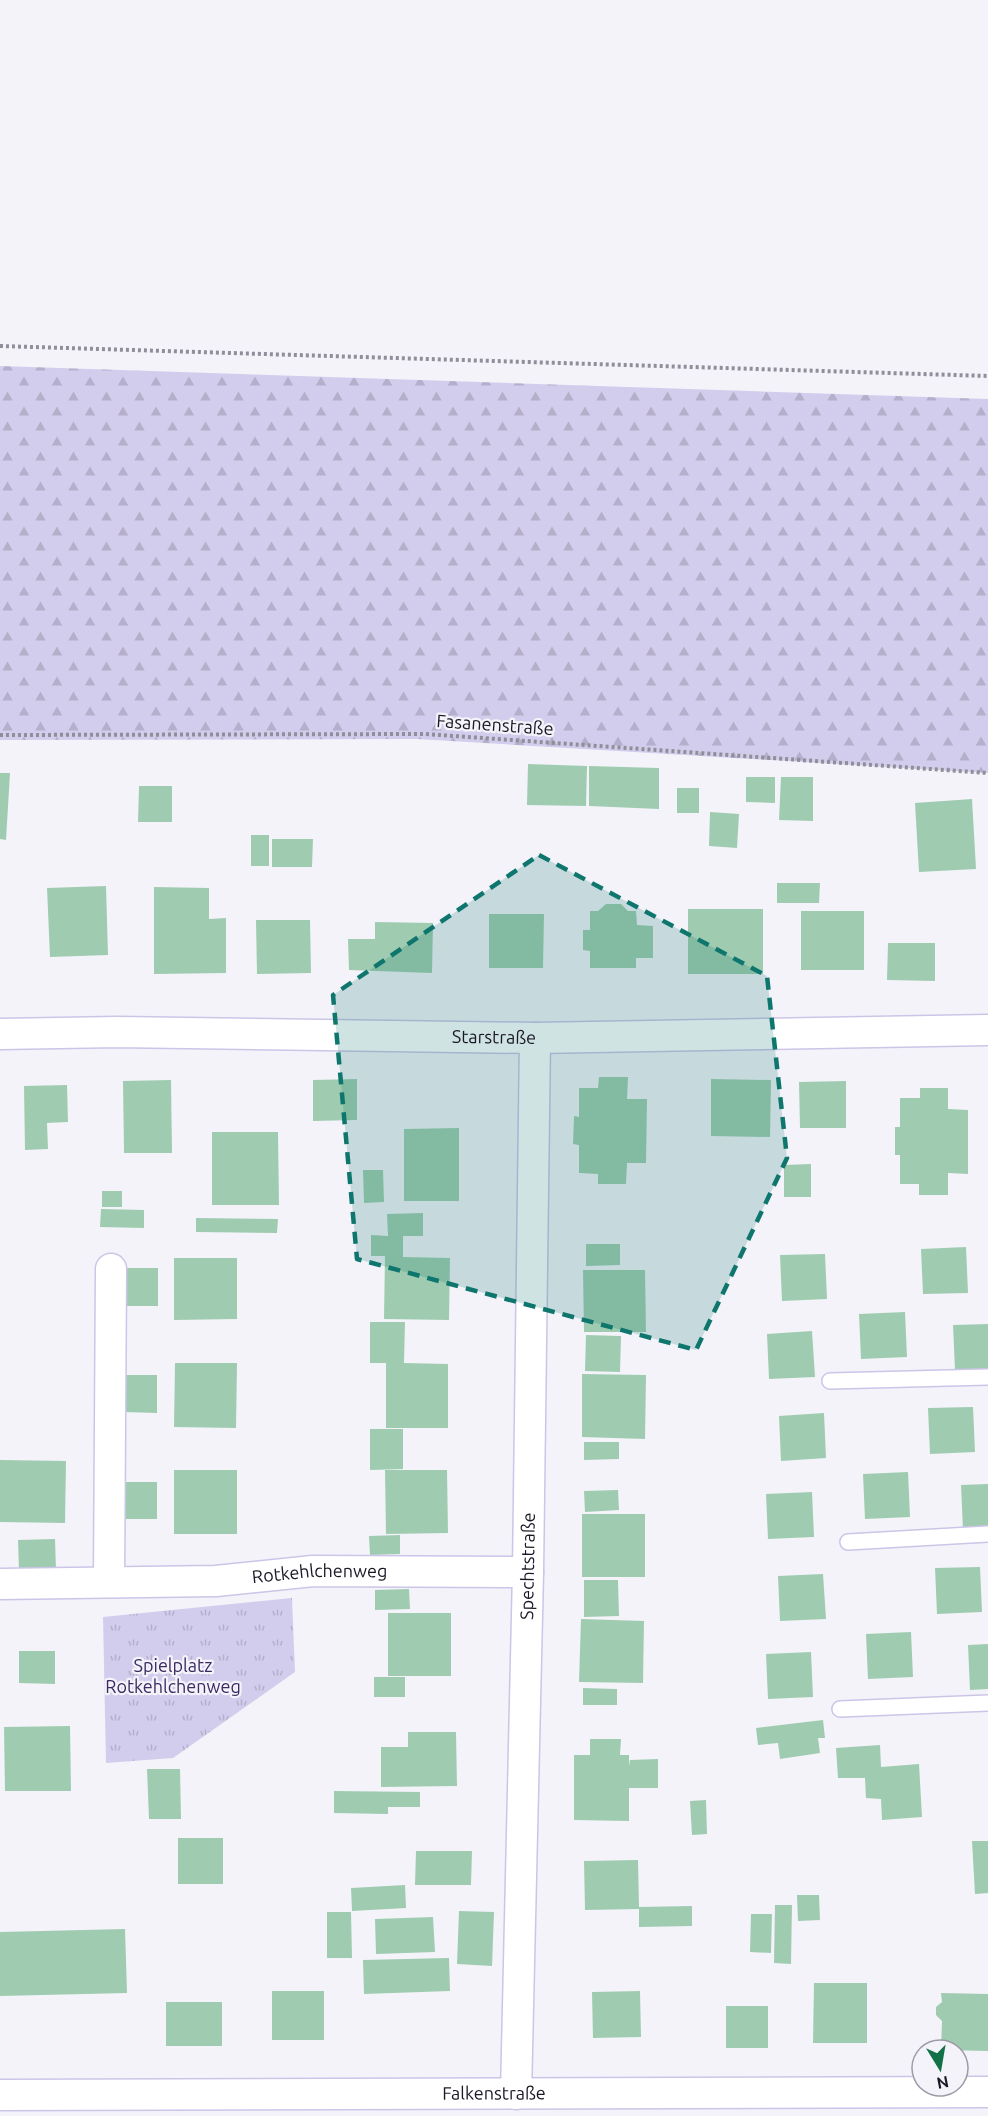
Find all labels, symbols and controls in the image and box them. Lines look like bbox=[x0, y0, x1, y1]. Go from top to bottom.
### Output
street label: Fasanenstraße bbox=[436, 710, 554, 738]
street label: Starstraße bbox=[452, 1026, 536, 1047]
street label: Spechtstraße bbox=[516, 1512, 538, 1620]
street label: Rotkehlchenweg bbox=[251, 1560, 387, 1586]
park label: Spielplatz Rotkehlchenweg bbox=[105, 1655, 241, 1696]
north arrow bbox=[910, 2038, 970, 2098]
text: N bbox=[935, 2073, 950, 2093]
street label: Falkenstraße bbox=[442, 2082, 546, 2103]

